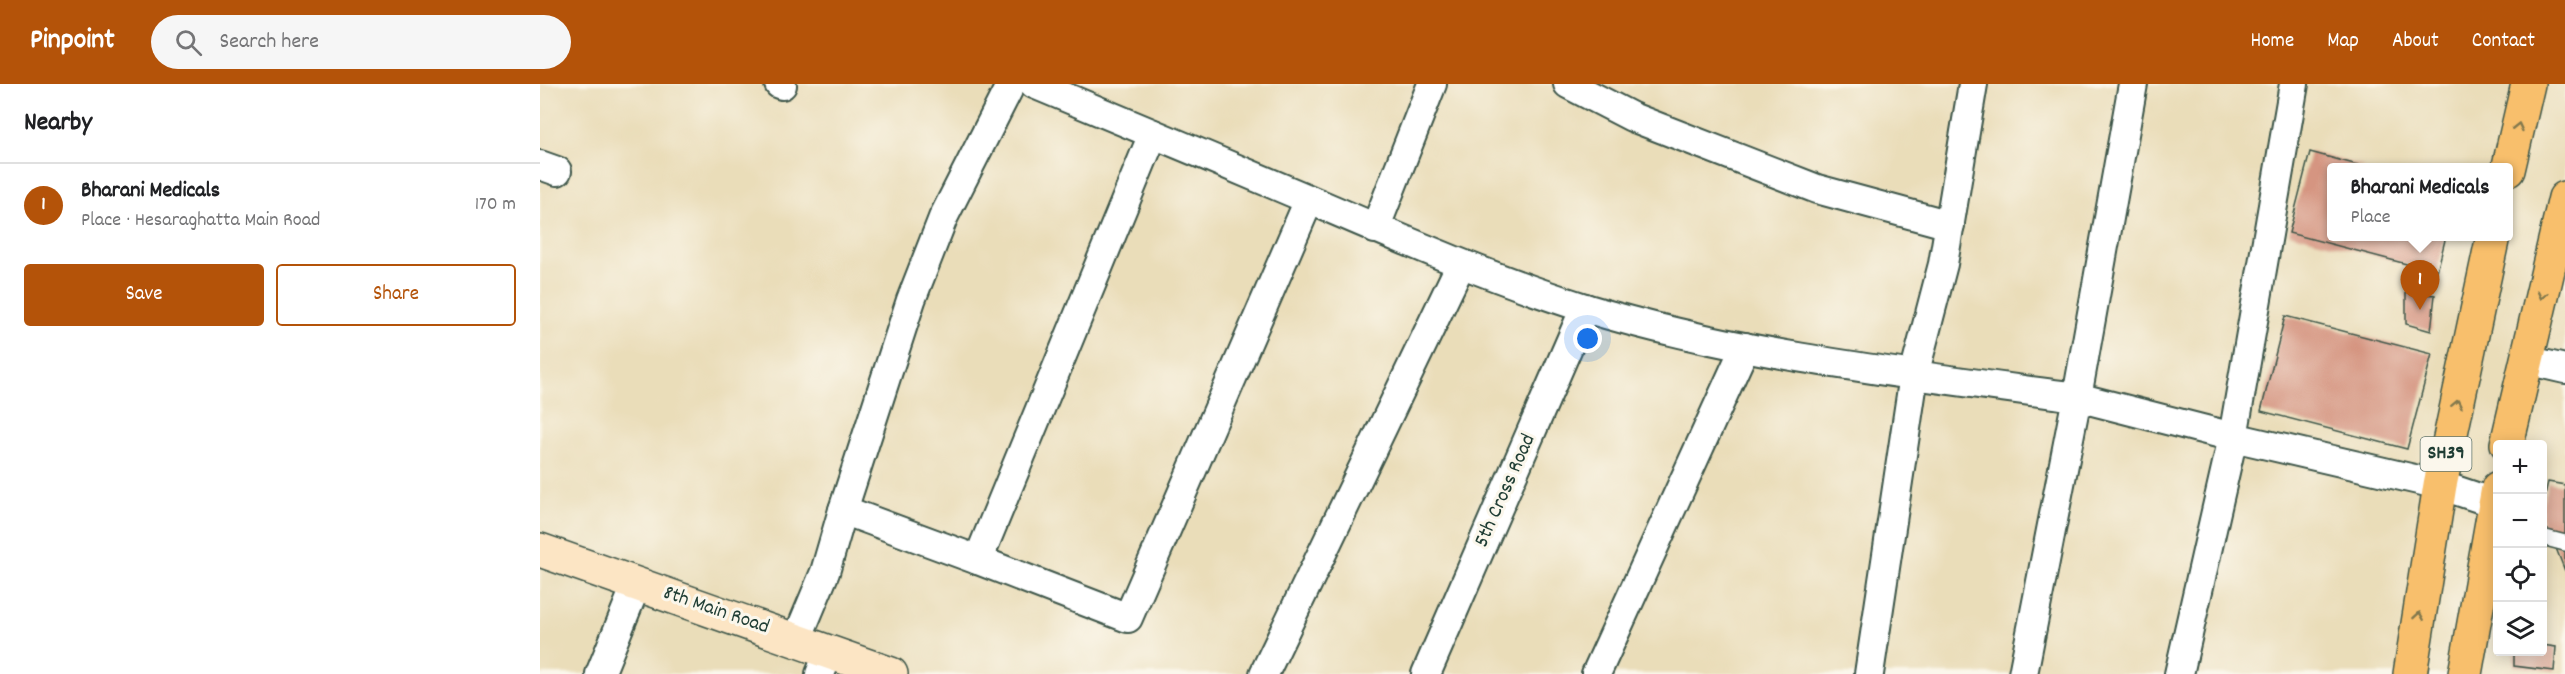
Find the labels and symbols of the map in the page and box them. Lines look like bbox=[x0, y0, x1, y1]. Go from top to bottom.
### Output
one-way arrow bbox=[2511, 122, 2524, 132]
pin: 1 bbox=[2400, 260, 2440, 310]
one-way arrow bbox=[2536, 290, 2549, 300]
your location bbox=[1573, 324, 1602, 353]
one-way arrow bbox=[2449, 399, 2462, 409]
street label: 5th Cross Road bbox=[1468, 430, 1544, 552]
road number: SH39 bbox=[2420, 437, 2472, 471]
street label: 8th Main Road bbox=[659, 579, 773, 643]
one-way arrow bbox=[2412, 612, 2424, 621]

